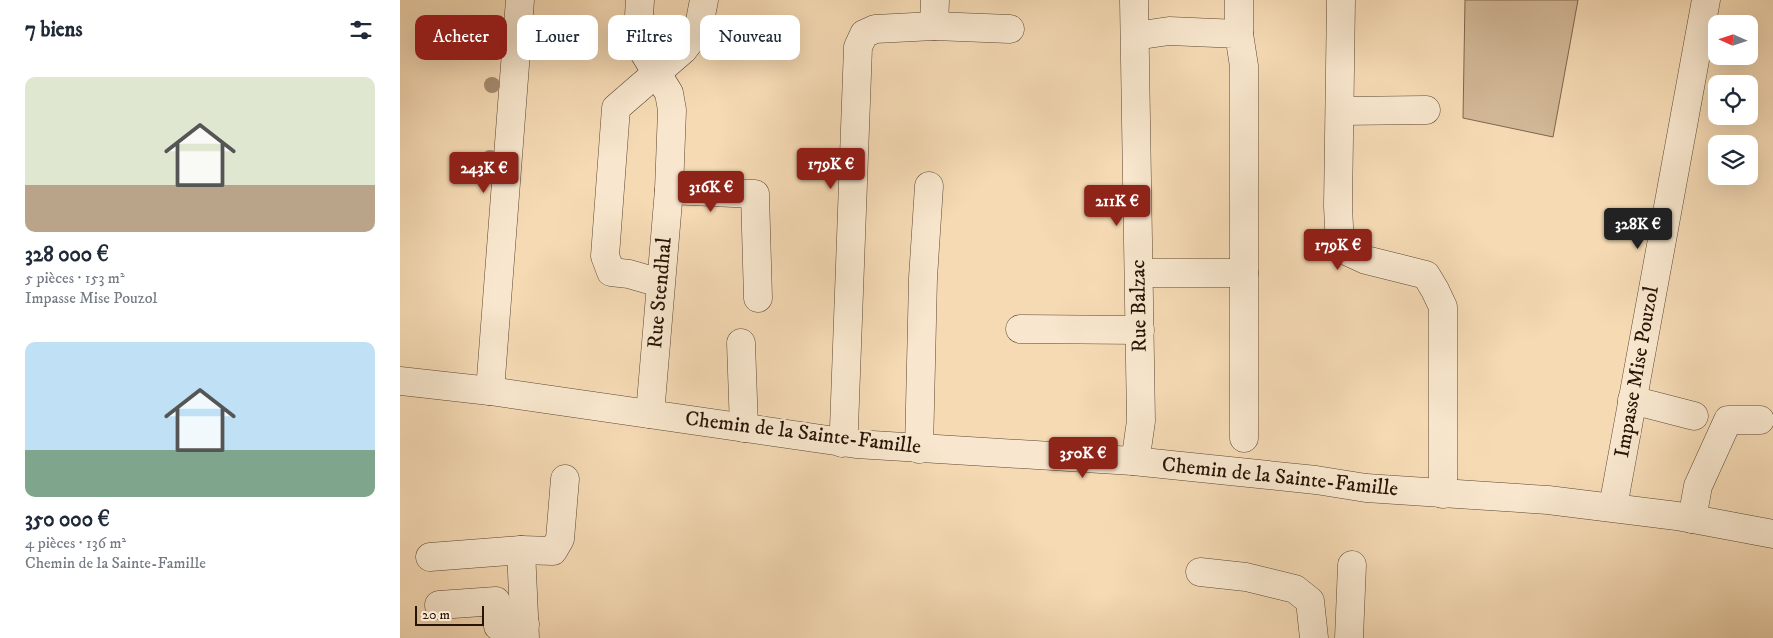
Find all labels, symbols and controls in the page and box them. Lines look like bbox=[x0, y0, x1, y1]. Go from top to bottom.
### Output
chip: Acheter bbox=[415, 15, 507, 60]
chip: Louer bbox=[517, 15, 598, 60]
chip: Filtres bbox=[608, 15, 690, 60]
chip: Nouveau bbox=[700, 15, 800, 60]
north arrow bbox=[1708, 15, 1758, 65]
map controls bbox=[1708, 15, 1758, 185]
icon: filters bbox=[347, 16, 375, 44]
text: 7 biens bbox=[25, 17, 83, 43]
button: locate bbox=[1708, 75, 1758, 125]
icon: home bbox=[155, 110, 245, 200]
button: layers bbox=[1708, 135, 1758, 185]
pin: 179K € bbox=[790, 148, 872, 190]
pin: 243K € bbox=[443, 152, 525, 194]
text: 179K € bbox=[808, 154, 854, 174]
text: 243K € bbox=[460, 158, 508, 178]
pin: 316K € bbox=[670, 170, 752, 213]
text: 316K € bbox=[689, 177, 733, 197]
pin: 211K € bbox=[1076, 184, 1158, 227]
text: 211K € bbox=[1095, 191, 1139, 211]
pin: 328K € bbox=[1597, 208, 1679, 250]
text: 328K € bbox=[1615, 214, 1661, 234]
pin: 179K € bbox=[1297, 228, 1379, 271]
text: 179K € bbox=[1315, 235, 1361, 255]
street label: Rue Stendhal bbox=[642, 236, 678, 350]
text: 328 000 € bbox=[25, 242, 109, 268]
street label: Rue Balzac bbox=[1125, 259, 1153, 353]
text: 5 pièces · 153 m² bbox=[25, 268, 125, 288]
street label: Impasse Mise Pouzol bbox=[1609, 284, 1665, 460]
text: Impasse Mise Pouzol bbox=[25, 288, 157, 308]
icon: home bbox=[155, 375, 245, 465]
street label: Chemin de la Sainte-Famille bbox=[684, 406, 923, 460]
pin: 350K € bbox=[1042, 436, 1124, 479]
text: 350K € bbox=[1060, 443, 1106, 463]
street label: Chemin de la Sainte-Famille bbox=[1161, 452, 1400, 502]
text: 350 000 € bbox=[25, 507, 110, 533]
text: 4 pièces · 136 m² bbox=[25, 533, 126, 553]
text: Chemin de la Sainte-Famille bbox=[25, 553, 206, 573]
scale bar bbox=[415, 603, 484, 626]
text: 20 m bbox=[422, 606, 450, 624]

